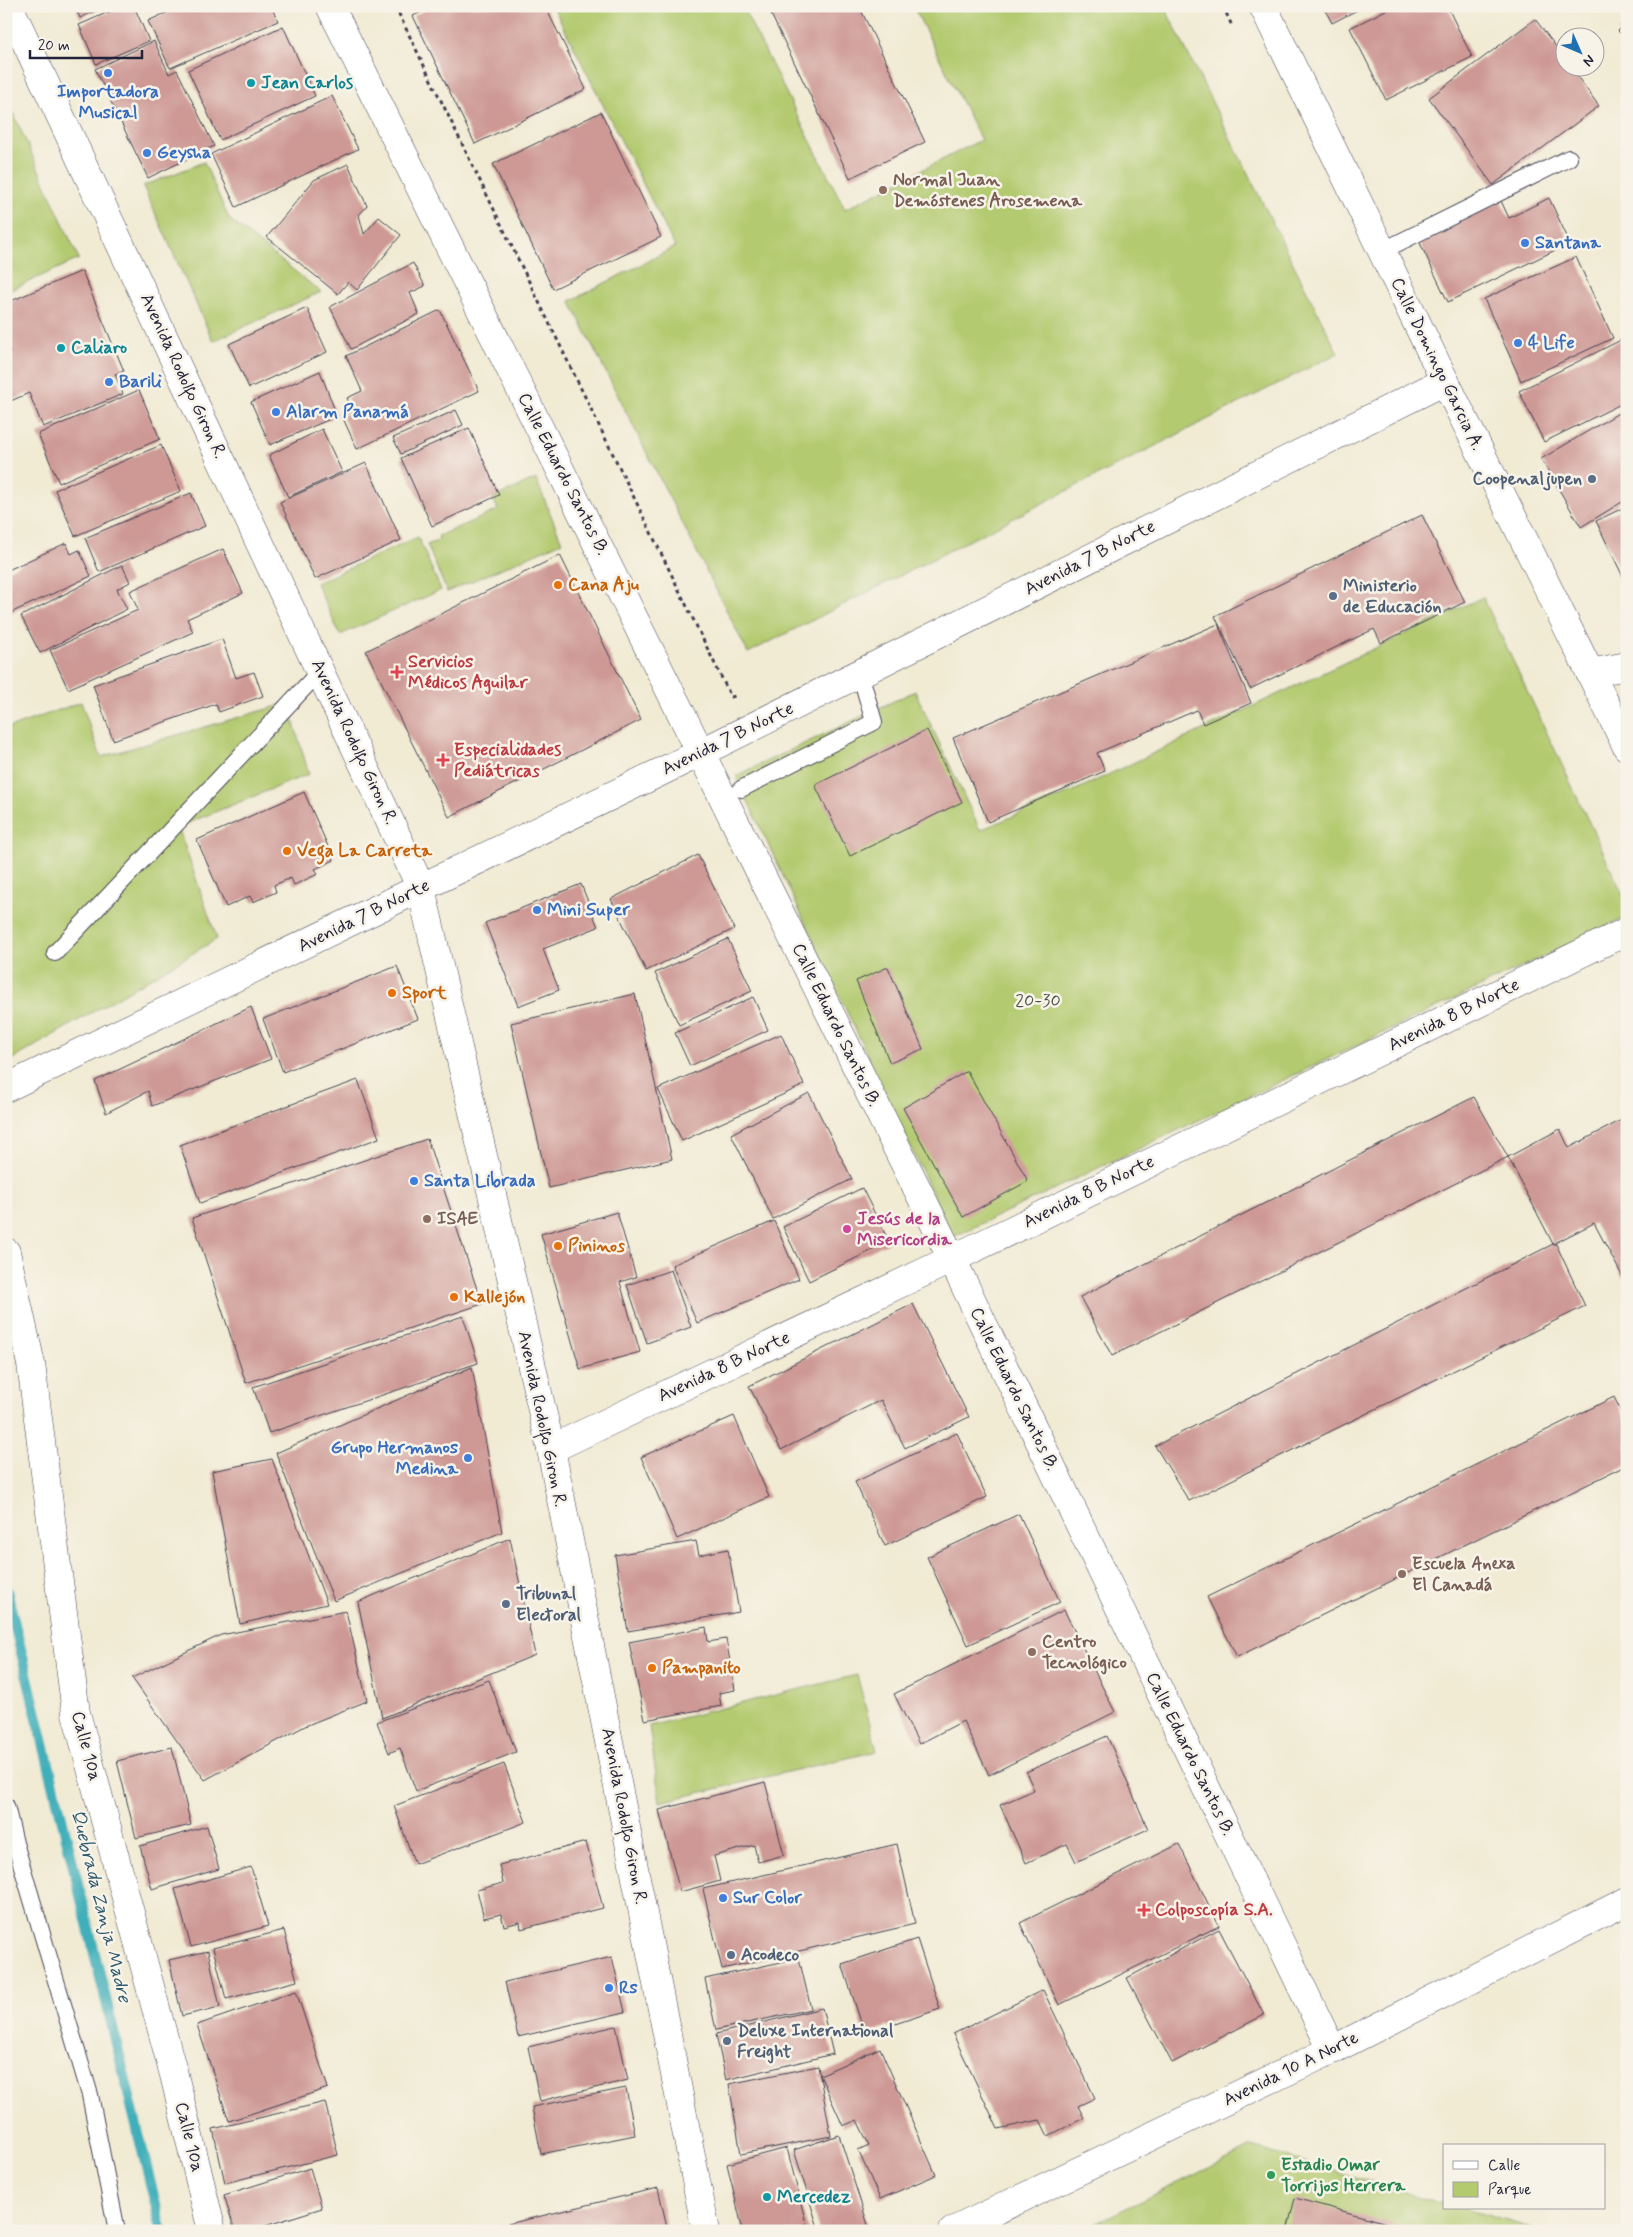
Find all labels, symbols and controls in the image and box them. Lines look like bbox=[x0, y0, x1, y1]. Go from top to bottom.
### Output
scale bar bbox=[30, 28, 142, 60]
north arrow bbox=[1556, 28, 1606, 78]
text: 20 m bbox=[38, 36, 70, 56]
text: N bbox=[1579, 51, 1598, 70]
marker: Importadora Musical bbox=[102, 67, 114, 79]
place label: Jean Carlos bbox=[261, 71, 353, 95]
marker: Jean Carlos bbox=[245, 77, 257, 89]
place label: Importadora Musical bbox=[57, 80, 159, 125]
place label: Geysha bbox=[157, 141, 211, 165]
marker: Geysha bbox=[141, 147, 153, 159]
place label: Normal Juan Demóstenes Arosemena bbox=[893, 168, 1083, 213]
marker: Normal Juan Demóstenes Arosemena bbox=[877, 184, 889, 196]
place label: Santana bbox=[1535, 231, 1602, 255]
marker: Santana bbox=[1519, 237, 1531, 249]
street label: Calle Domingo Garcia A. bbox=[1385, 274, 1489, 454]
street label: Avenida Rodolfo Giron R. bbox=[132, 290, 232, 463]
place label: 4 Life bbox=[1528, 331, 1575, 355]
place label: Caliaro bbox=[71, 336, 128, 360]
marker: 4 Life bbox=[1512, 337, 1524, 349]
marker: Caliaro bbox=[55, 342, 67, 354]
place label: Barili bbox=[119, 370, 162, 394]
marker: Barili bbox=[103, 376, 115, 388]
street label: Calle Eduardo Santos B. bbox=[512, 389, 614, 559]
place label: Alarm Panamá bbox=[286, 400, 409, 424]
marker: Alarm Panamá bbox=[270, 406, 282, 418]
place label: Coopenaljupen bbox=[1473, 467, 1582, 491]
marker: Coopenaljupen bbox=[1586, 473, 1598, 485]
street label: Avenida 7 B Norte bbox=[1020, 515, 1160, 601]
place label: Cana Aju bbox=[568, 573, 639, 597]
place label: Ministerio de Educación bbox=[1343, 574, 1441, 619]
marker: Cana Aju bbox=[552, 579, 564, 591]
marker: Ministerio de Educación bbox=[1327, 590, 1339, 602]
place label: Servicios Médicos Aguilar bbox=[408, 650, 528, 695]
street label: Avenida Rodolfo Giron R. bbox=[303, 656, 403, 829]
marker: Servicios Médicos Aguilar bbox=[390, 665, 404, 679]
street label: Avenida 7 B Norte bbox=[658, 697, 798, 781]
place label: Especialidades Pediátricas bbox=[454, 738, 561, 783]
marker: Especialidades Pediátricas bbox=[436, 753, 450, 767]
place label: Vega La Carreta bbox=[297, 839, 433, 865]
marker: Vega La Carreta bbox=[281, 845, 293, 857]
street label: Avenida 7 B Norte bbox=[294, 874, 434, 958]
place label: Mini Super bbox=[547, 898, 630, 922]
marker: Mini Super bbox=[531, 904, 543, 916]
street label: Calle Eduardo Santos B. bbox=[786, 939, 886, 1111]
street label: Avenida 8 B Norte bbox=[1384, 973, 1524, 1057]
place label: Sport bbox=[402, 981, 447, 1005]
marker: Sport bbox=[386, 987, 398, 999]
park label: 20-30 bbox=[1015, 989, 1061, 1013]
street label: Avenida 8 B Norte bbox=[1019, 1150, 1159, 1234]
place label: Santa Librada bbox=[424, 1169, 536, 1193]
marker: Santa Librada bbox=[408, 1175, 420, 1187]
place label: ISAE bbox=[437, 1207, 479, 1231]
place label: Jesús de la Misericordia bbox=[857, 1207, 953, 1252]
marker: ISAE bbox=[421, 1213, 433, 1225]
marker: Jesús de la Misericordia bbox=[841, 1223, 853, 1235]
place label: Pininos bbox=[568, 1234, 625, 1258]
marker: Pininos bbox=[552, 1240, 564, 1252]
place label: Kallejón bbox=[464, 1285, 525, 1309]
marker: Kallejón bbox=[448, 1291, 460, 1303]
street label: Calle Eduardo Santos B. bbox=[964, 1303, 1064, 1475]
street label: Avenida 8 B Norte bbox=[654, 1326, 794, 1408]
street label: Avenida Rodolfo Giron R. bbox=[510, 1329, 572, 1510]
place label: Grupo Hermanos Medina bbox=[331, 1436, 459, 1481]
marker: Grupo Hermanos Medina bbox=[462, 1452, 474, 1464]
place label: Escuela Anexa El Canadá bbox=[1412, 1552, 1515, 1597]
marker: Escuela Anexa El Canadá bbox=[1396, 1568, 1408, 1580]
place label: Tribunal Electoral bbox=[516, 1582, 582, 1627]
marker: Tribunal Electoral bbox=[500, 1598, 512, 1610]
place label: Centro Tecnológico bbox=[1042, 1630, 1127, 1675]
marker: Centro Tecnológico bbox=[1026, 1646, 1038, 1658]
place label: Pampanito bbox=[662, 1656, 741, 1680]
marker: Pampanito bbox=[646, 1662, 658, 1674]
street label: Calle Eduardo Santos B. bbox=[1140, 1668, 1240, 1840]
street label: Calle 10a bbox=[65, 1709, 107, 1783]
street label: Avenida Rodolfo Giron R. bbox=[593, 1726, 653, 1907]
water label: Quebrada Zanja Madre bbox=[65, 1807, 137, 2006]
place label: Sur Color bbox=[733, 1886, 802, 1910]
marker: Sur Color bbox=[717, 1892, 729, 1904]
place label: Colposcopía S.A. bbox=[1155, 1898, 1273, 1922]
marker: Colposcopía S.A. bbox=[1137, 1903, 1151, 1917]
place label: Acodeco bbox=[741, 1943, 800, 1967]
marker: Acodeco bbox=[725, 1949, 737, 1961]
place label: Rs bbox=[619, 1976, 638, 2000]
marker: Rs bbox=[603, 1982, 615, 1994]
place label: Deluxe International Freight bbox=[737, 2019, 894, 2064]
street label: Avenida 10 A Norte bbox=[1219, 2026, 1363, 2112]
marker: Deluxe International Freight bbox=[721, 2035, 733, 2047]
street label: Calle 10a bbox=[169, 2100, 209, 2174]
legend bbox=[1443, 2144, 1606, 2210]
place label: Estadio Omar Torrijos Herrera bbox=[1281, 2153, 1407, 2198]
text: Calle bbox=[1488, 2156, 1520, 2176]
marker: Estadio Omar Torrijos Herrera bbox=[1265, 2169, 1277, 2181]
text: Parque bbox=[1488, 2180, 1531, 2200]
place label: Mercedez bbox=[777, 2185, 851, 2209]
marker: Mercedez bbox=[761, 2191, 773, 2203]

